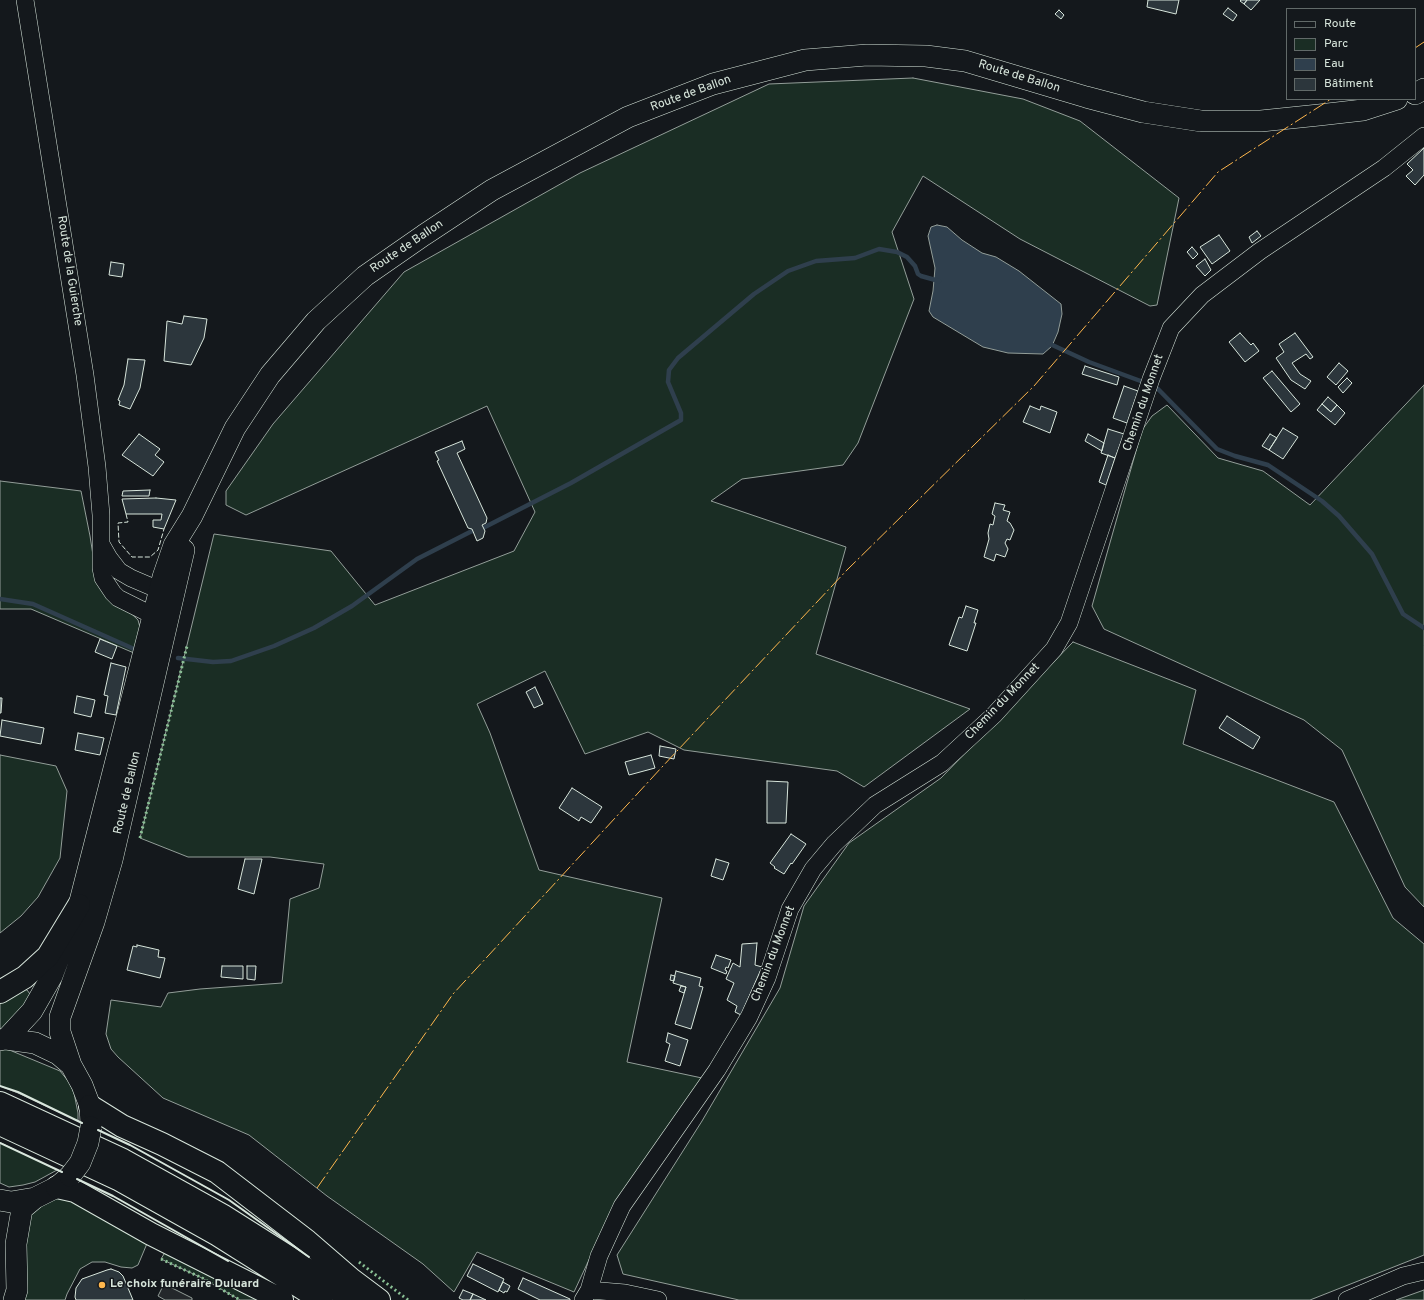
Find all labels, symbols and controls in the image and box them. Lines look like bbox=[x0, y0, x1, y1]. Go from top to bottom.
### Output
legend bbox=[1286, 8, 1416, 100]
text: Route bbox=[1324, 16, 1356, 32]
text: Parc bbox=[1324, 36, 1348, 52]
text: Eau bbox=[1324, 56, 1344, 72]
street label: Route de Ballon bbox=[976, 58, 1062, 96]
street label: Route de Ballon bbox=[649, 73, 733, 115]
text: Bâtiment bbox=[1324, 76, 1374, 92]
street label: Route de la Guierche bbox=[53, 215, 85, 327]
street label: Route de Ballon bbox=[368, 217, 446, 277]
street label: Chemin du Monnet bbox=[1121, 353, 1167, 453]
street label: Chemin du Monnet bbox=[963, 661, 1043, 743]
street label: Route de Ballon bbox=[111, 750, 145, 836]
street label: Chemin du Monnet bbox=[749, 904, 799, 1004]
place label: Le choix funéraire Duluard bbox=[110, 1278, 259, 1292]
marker: Le choix funéraire Duluard bbox=[97, 1280, 107, 1290]

